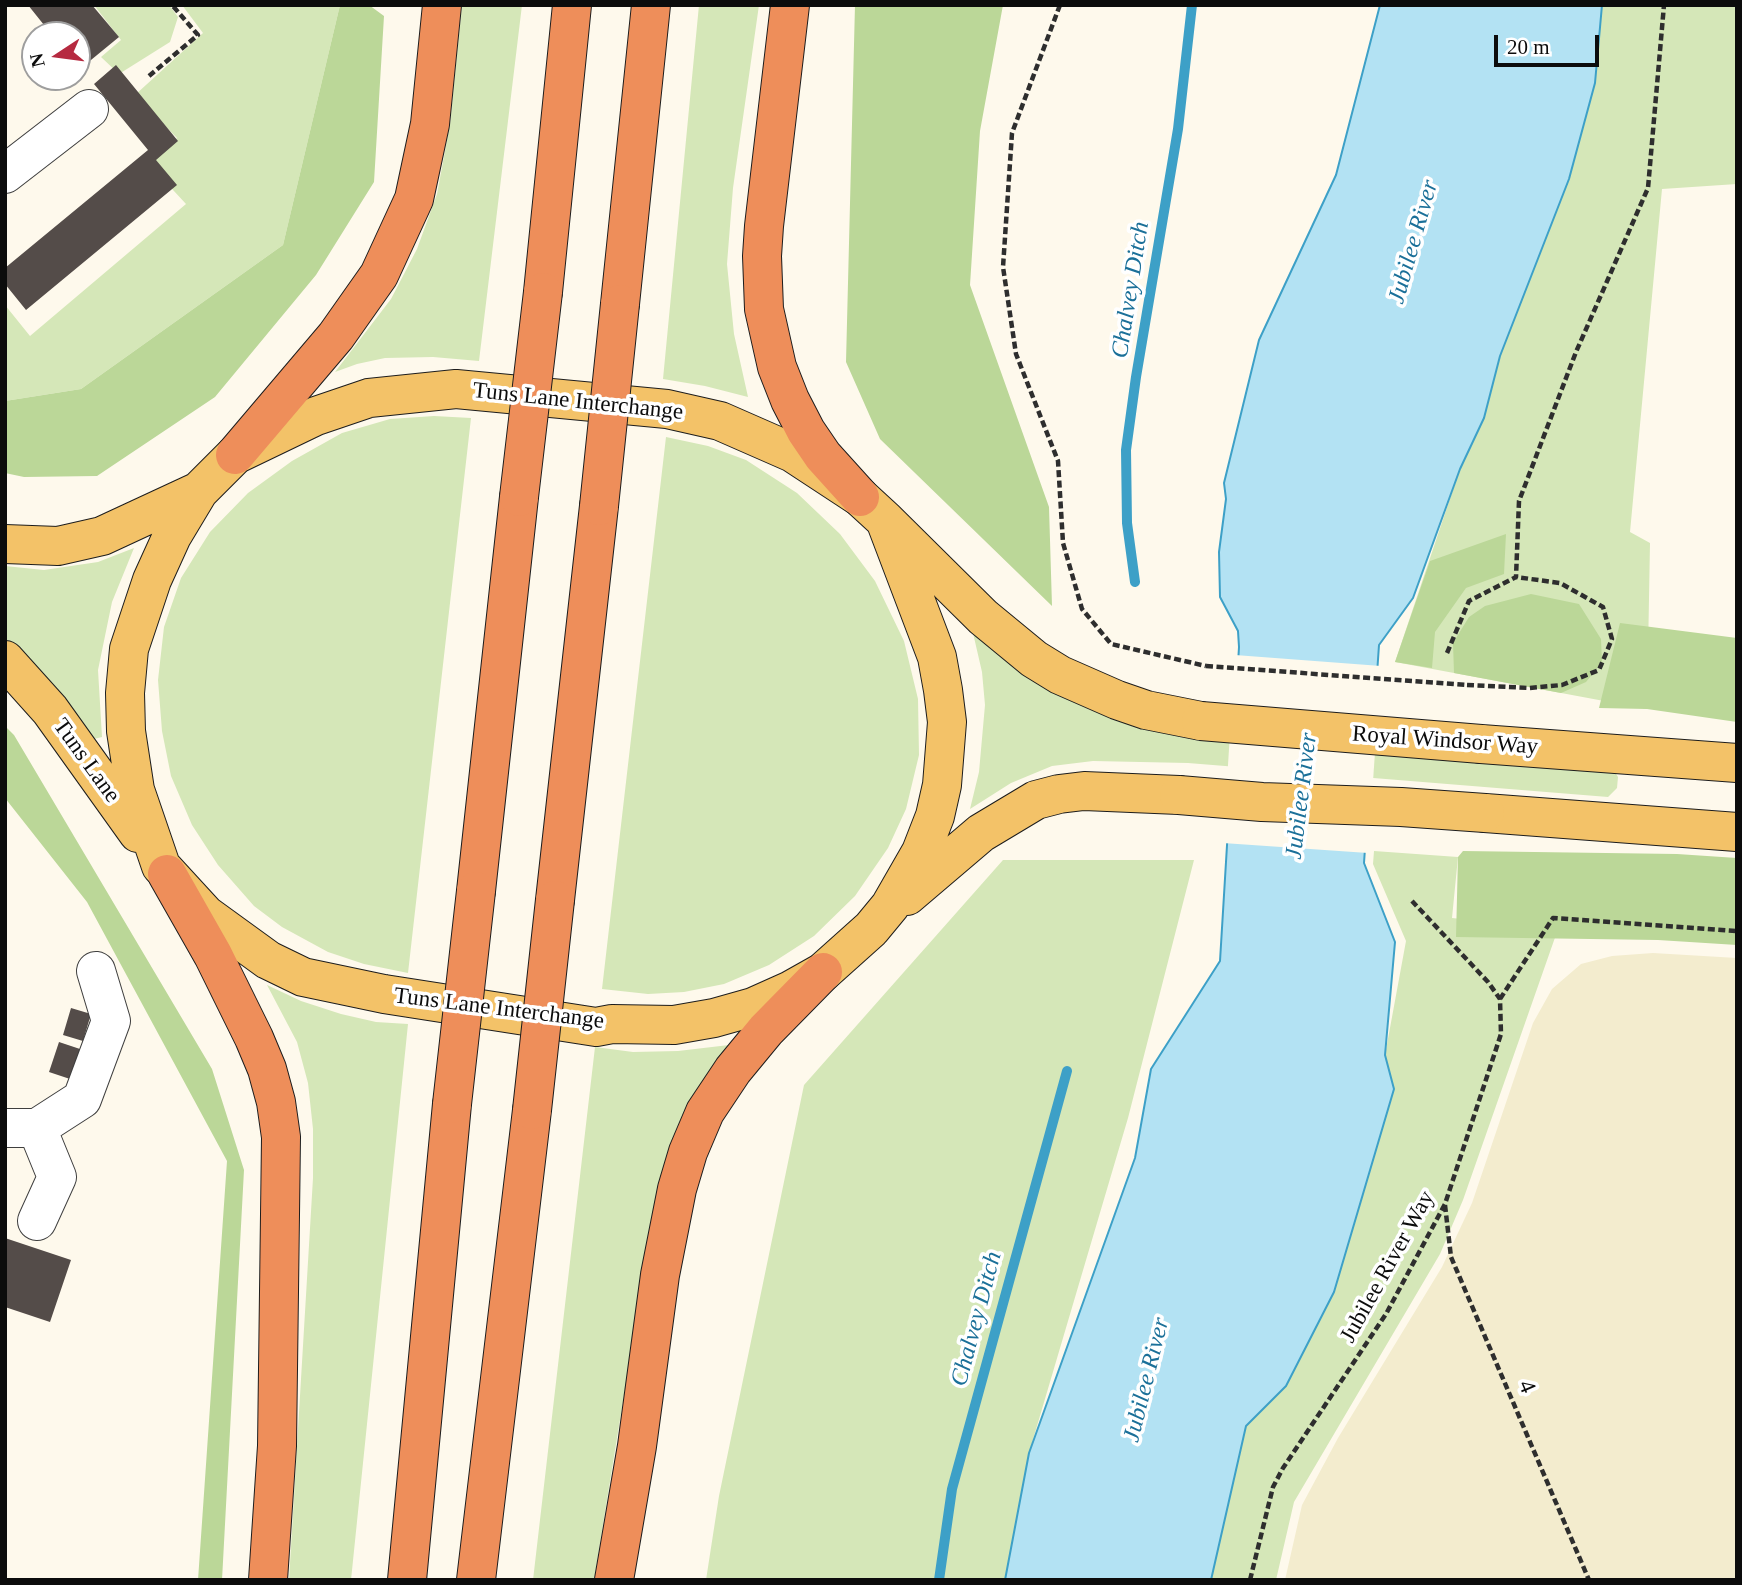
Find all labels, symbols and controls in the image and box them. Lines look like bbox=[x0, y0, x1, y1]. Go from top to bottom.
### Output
north arrow bbox=[21, 21, 91, 91]
scale bar bbox=[1497, 21, 1602, 65]
text: 20 m bbox=[1507, 35, 1550, 59]
text: N bbox=[25, 51, 49, 69]
water label: Jubilee River bbox=[1383, 177, 1445, 307]
water label: Chalvey Ditch bbox=[1106, 220, 1156, 360]
street label: Tuns Lane Interchange bbox=[472, 377, 684, 427]
street label: Tuns Lane bbox=[46, 714, 126, 808]
street label: Royal Windsor Way bbox=[1351, 721, 1539, 761]
water label: Jubilee River bbox=[1280, 731, 1324, 861]
street label: Tuns Lane Interchange bbox=[393, 982, 605, 1036]
street label: Jubilee River Way bbox=[1335, 1186, 1441, 1348]
water label: Chalvey Ditch bbox=[945, 1249, 1009, 1389]
water label: Jubilee River bbox=[1118, 1315, 1176, 1445]
street label: 4 bbox=[1511, 1376, 1541, 1398]

